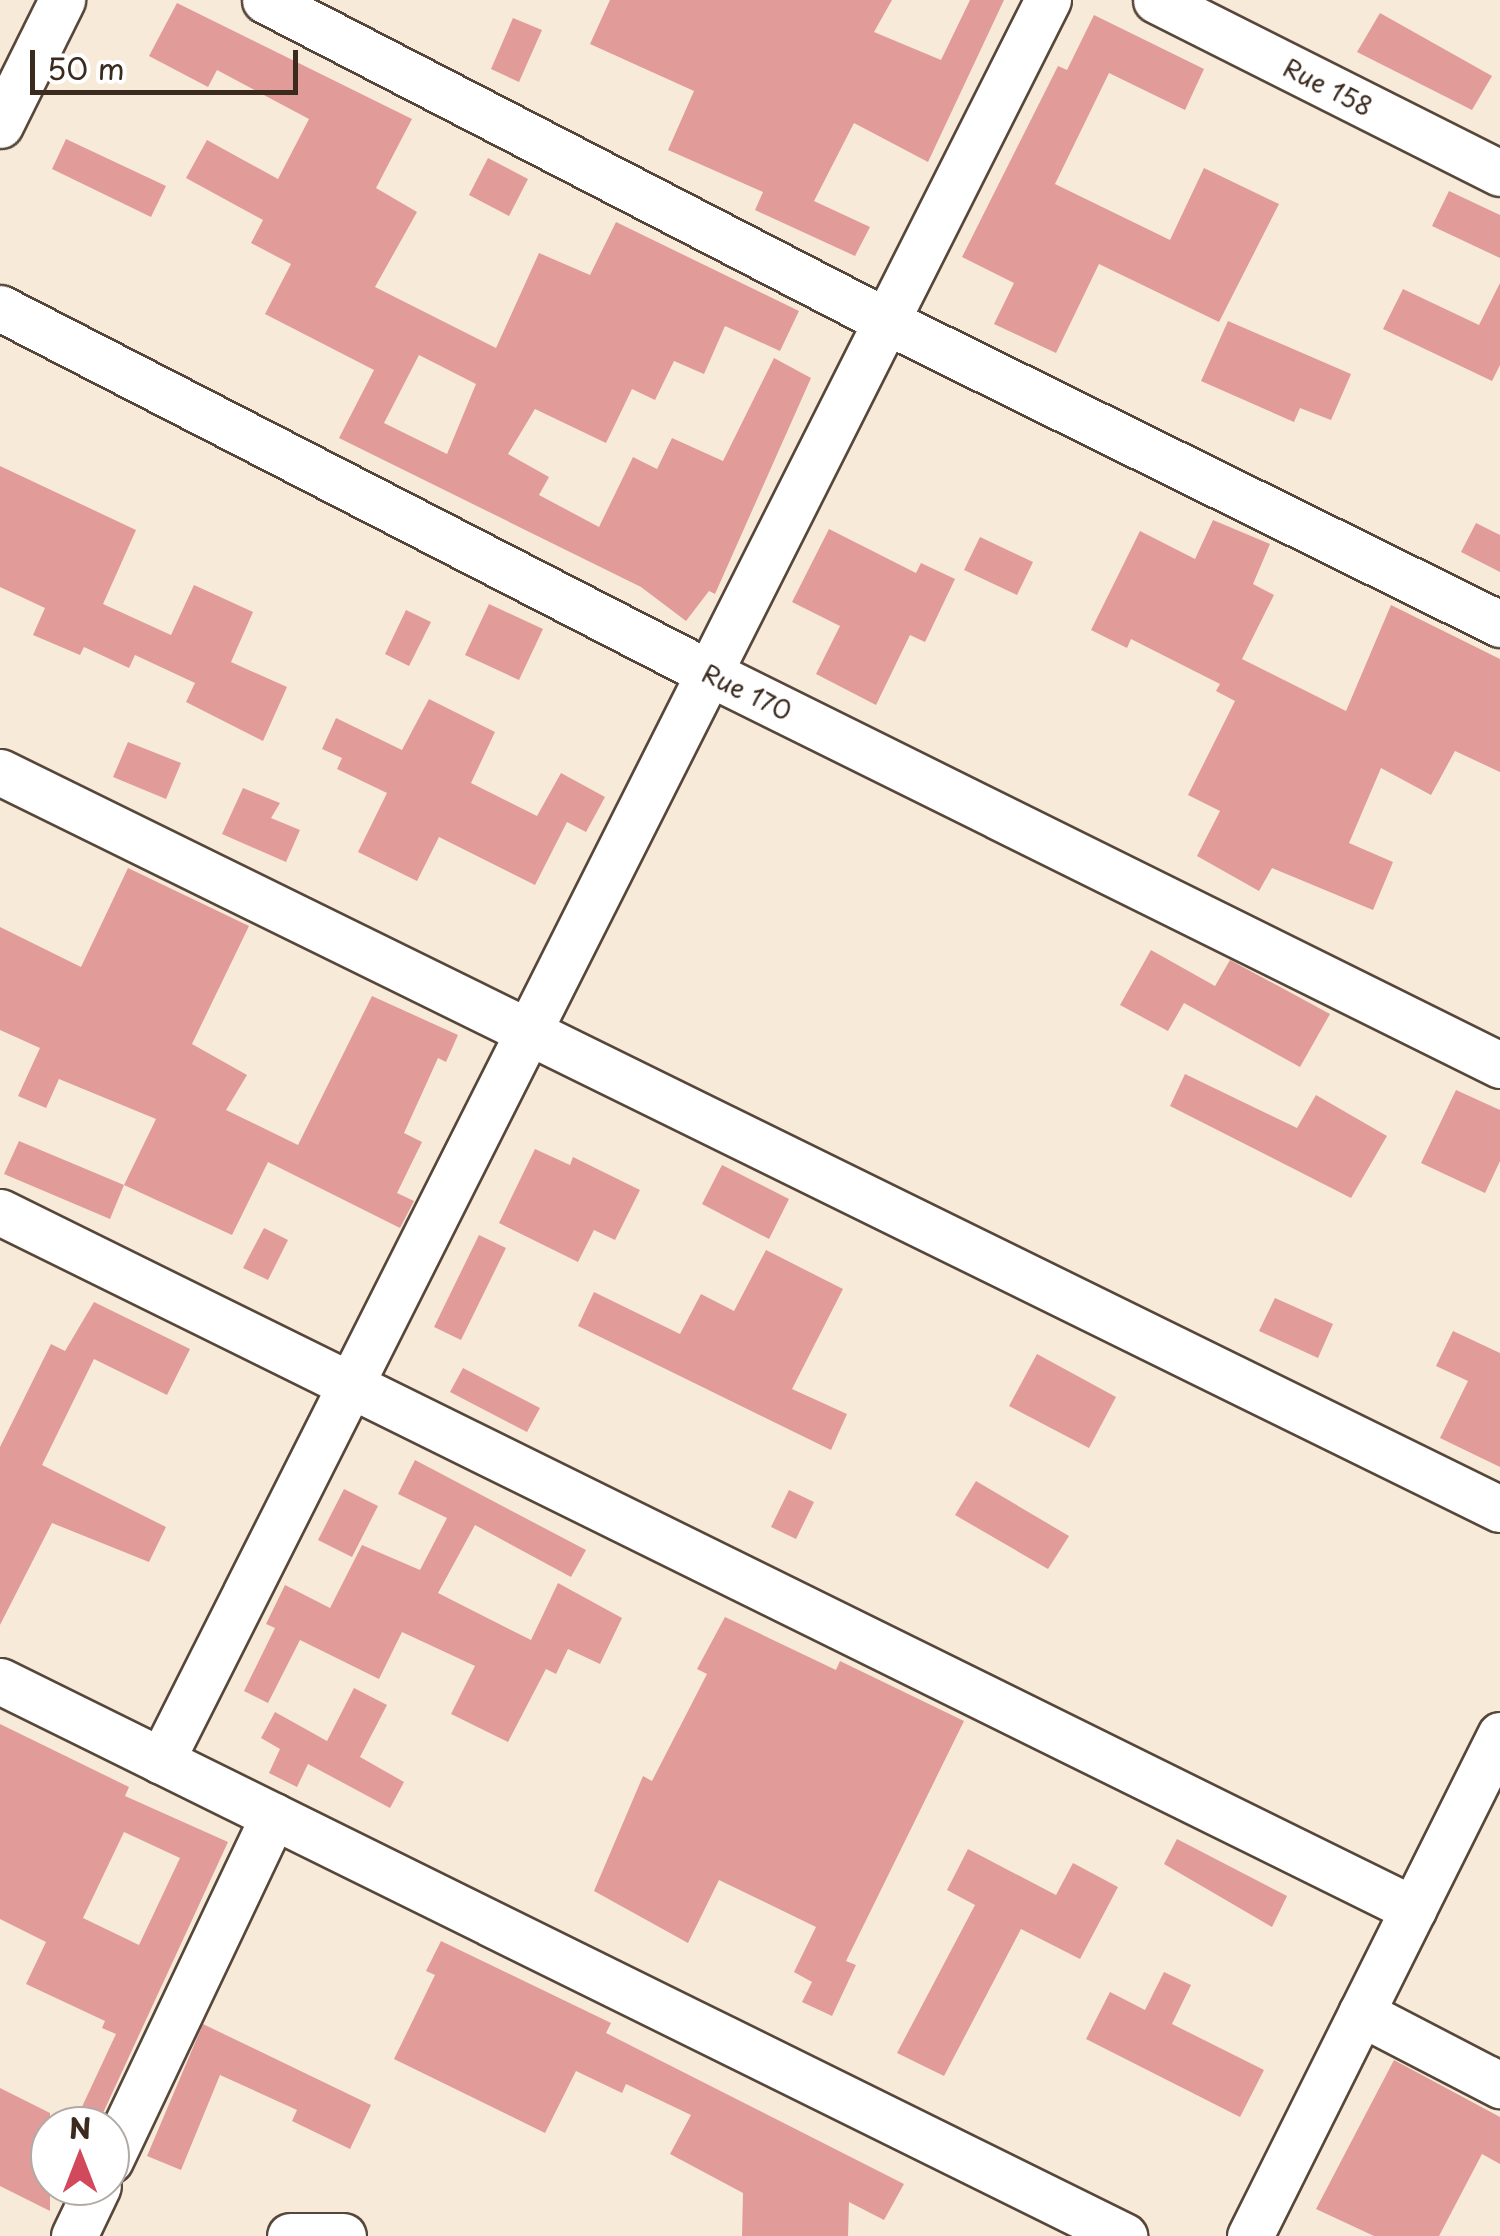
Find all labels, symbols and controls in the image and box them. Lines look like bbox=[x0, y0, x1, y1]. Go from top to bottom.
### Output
scale bar bbox=[35, 30, 302, 92]
text: 50 m bbox=[47, 45, 125, 90]
street label: Rue 158 bbox=[1278, 52, 1378, 122]
street label: Rue 170 bbox=[697, 657, 797, 727]
north arrow bbox=[30, 2106, 130, 2206]
text: N bbox=[69, 2106, 91, 2149]

